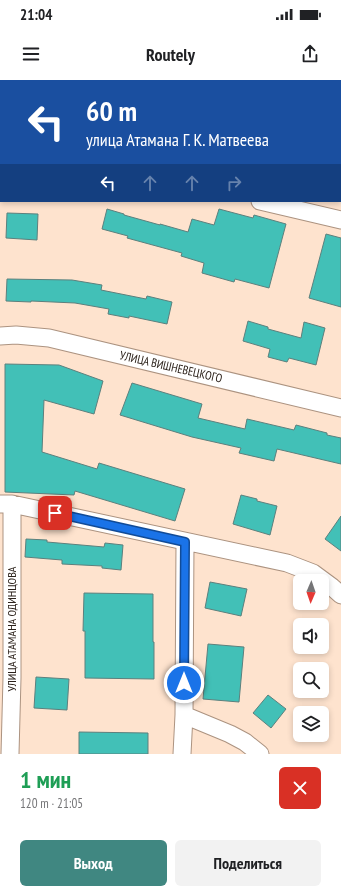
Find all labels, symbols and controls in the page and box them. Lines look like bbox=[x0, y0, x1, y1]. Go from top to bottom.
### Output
text: 21:04 bbox=[20, 5, 52, 24]
icon: menu bbox=[20, 43, 42, 65]
text: Routely bbox=[146, 43, 195, 66]
icon: share bbox=[299, 43, 321, 65]
text: 60 m bbox=[86, 92, 137, 129]
icon: left bbox=[20, 96, 72, 148]
text: улица Атамана Г. К. Матвеева bbox=[86, 128, 269, 151]
icon: left bbox=[97, 172, 119, 194]
icon: ahead bbox=[139, 172, 161, 194]
icon: ahead bbox=[181, 172, 203, 194]
icon: right bbox=[223, 172, 245, 194]
street label: УЛИЦА ВИШНЕВЕЦКОГО bbox=[118, 347, 224, 386]
pin bbox=[38, 496, 72, 530]
icon: arrive bbox=[44, 502, 66, 524]
street label: УЛИЦА АТАМАНА ОДИНЦОВА bbox=[4, 566, 19, 691]
north arrow bbox=[293, 574, 329, 610]
map controls bbox=[293, 574, 329, 742]
button: sound bbox=[293, 618, 329, 654]
position arrow bbox=[163, 662, 205, 704]
button: search bbox=[293, 662, 329, 698]
button: layers bbox=[293, 706, 329, 742]
text: 1 мин bbox=[20, 764, 71, 795]
button: close bbox=[279, 767, 321, 809]
text: 120 m · 21:05 bbox=[20, 795, 83, 812]
button: Выход bbox=[20, 840, 167, 886]
button: Поделиться bbox=[175, 840, 321, 886]

